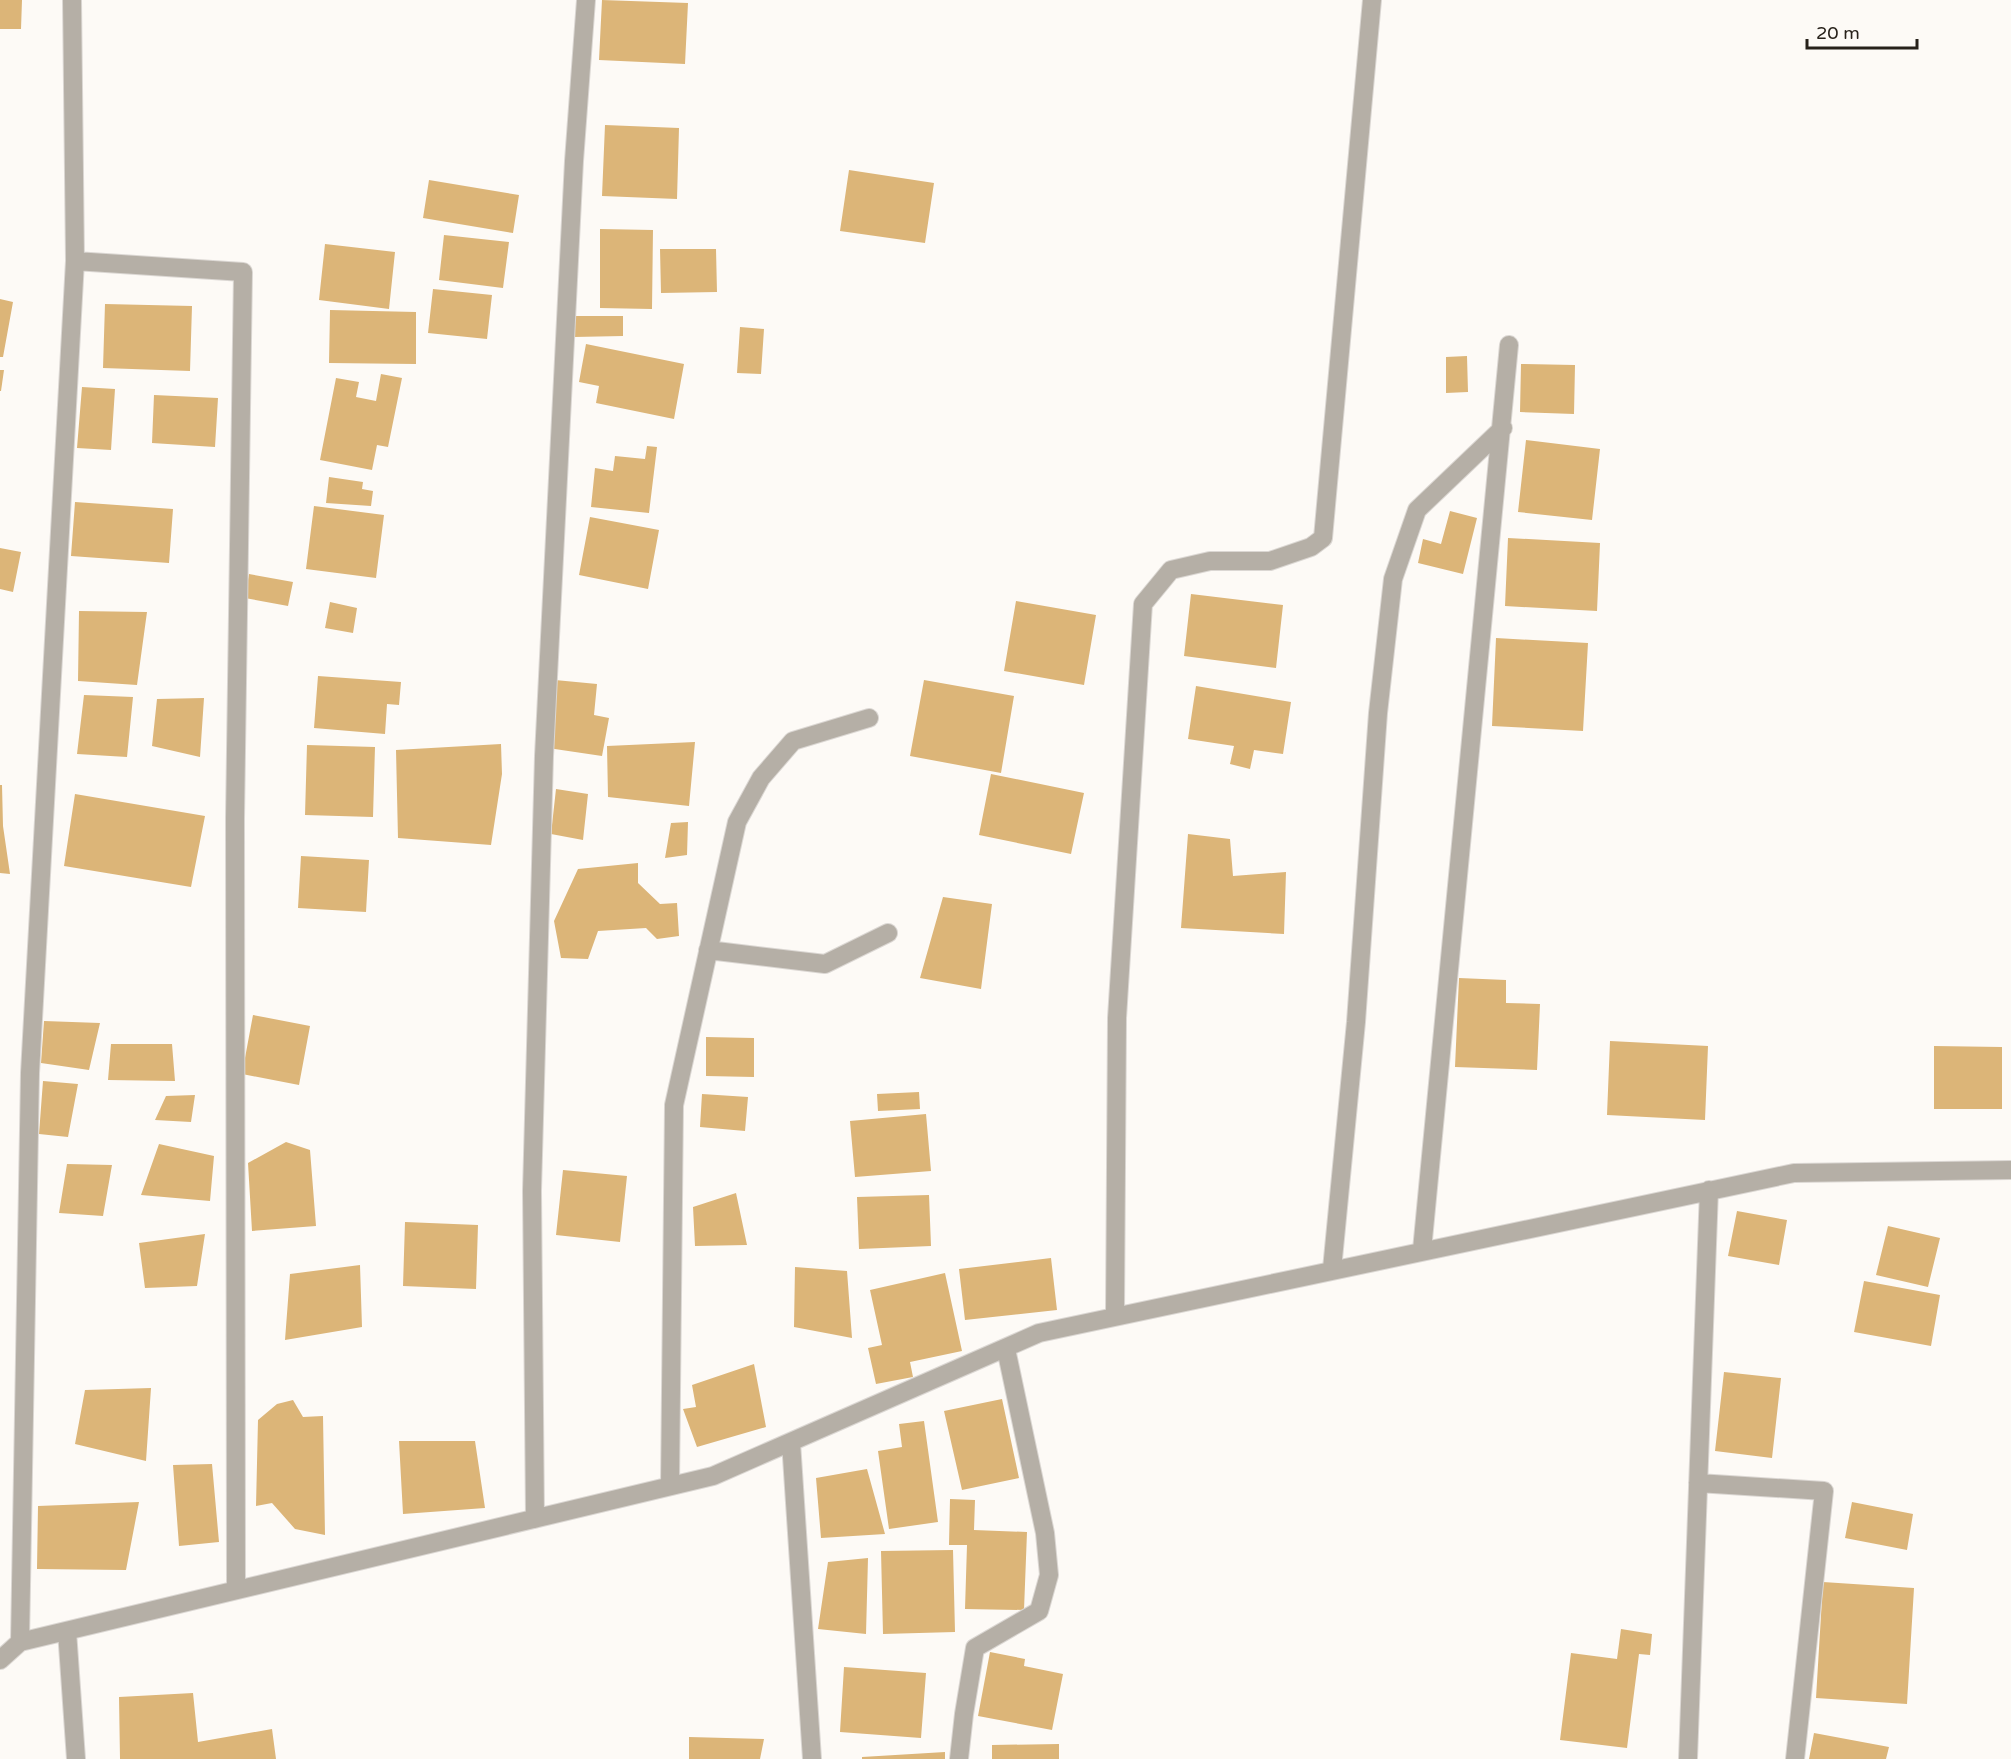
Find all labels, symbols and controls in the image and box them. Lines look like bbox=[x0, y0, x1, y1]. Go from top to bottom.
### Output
scale bar bbox=[1807, 12, 1916, 50]
text: 20 m bbox=[1816, 22, 1860, 44]

